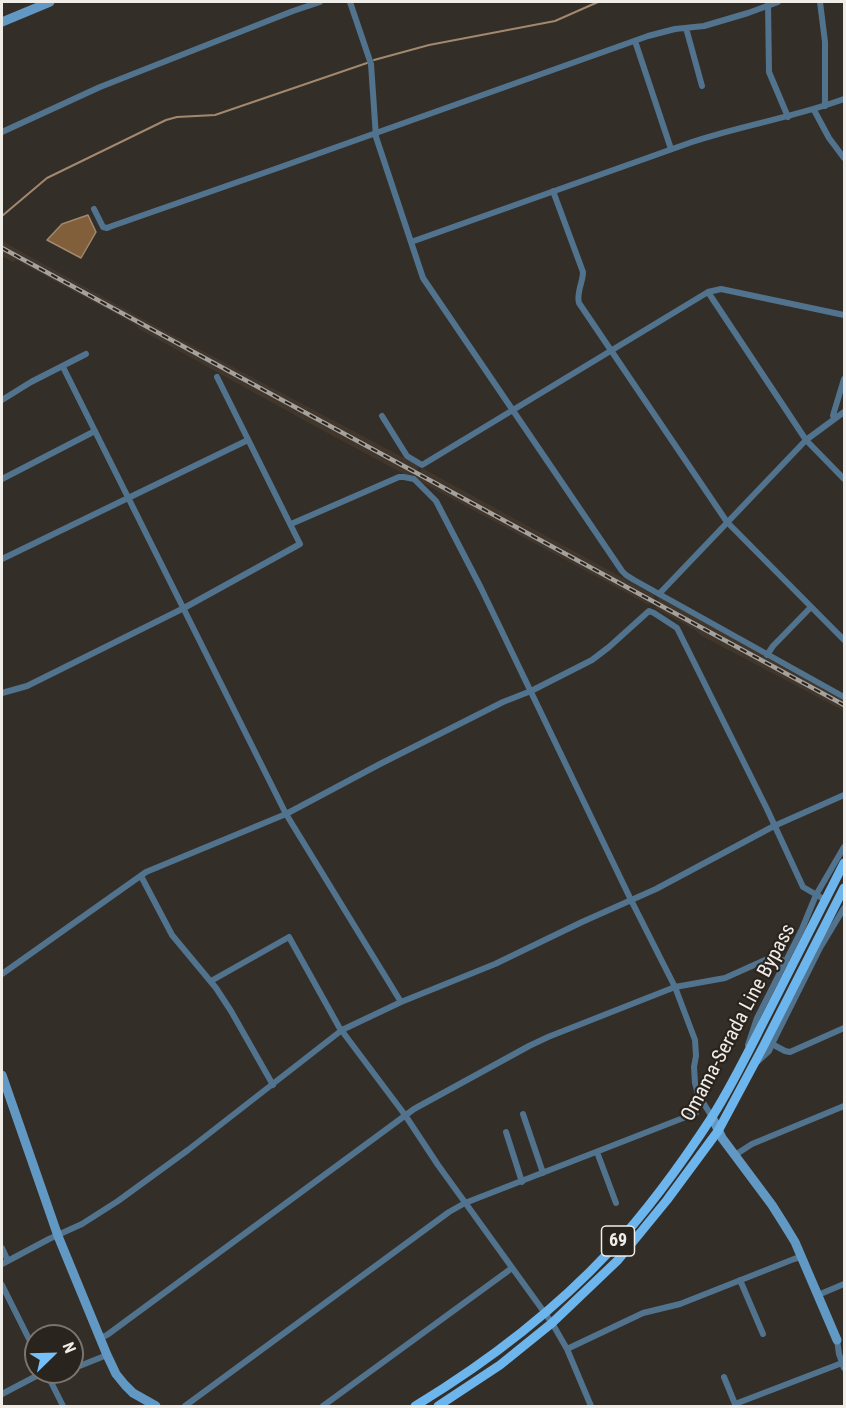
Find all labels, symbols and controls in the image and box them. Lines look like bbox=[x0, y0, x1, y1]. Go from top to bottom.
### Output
street label: Omama-Serada Line Bypass bbox=[677, 920, 801, 1126]
road number: 69 bbox=[602, 1226, 634, 1256]
north arrow bbox=[24, 1324, 84, 1384]
text: N bbox=[59, 1339, 80, 1356]

